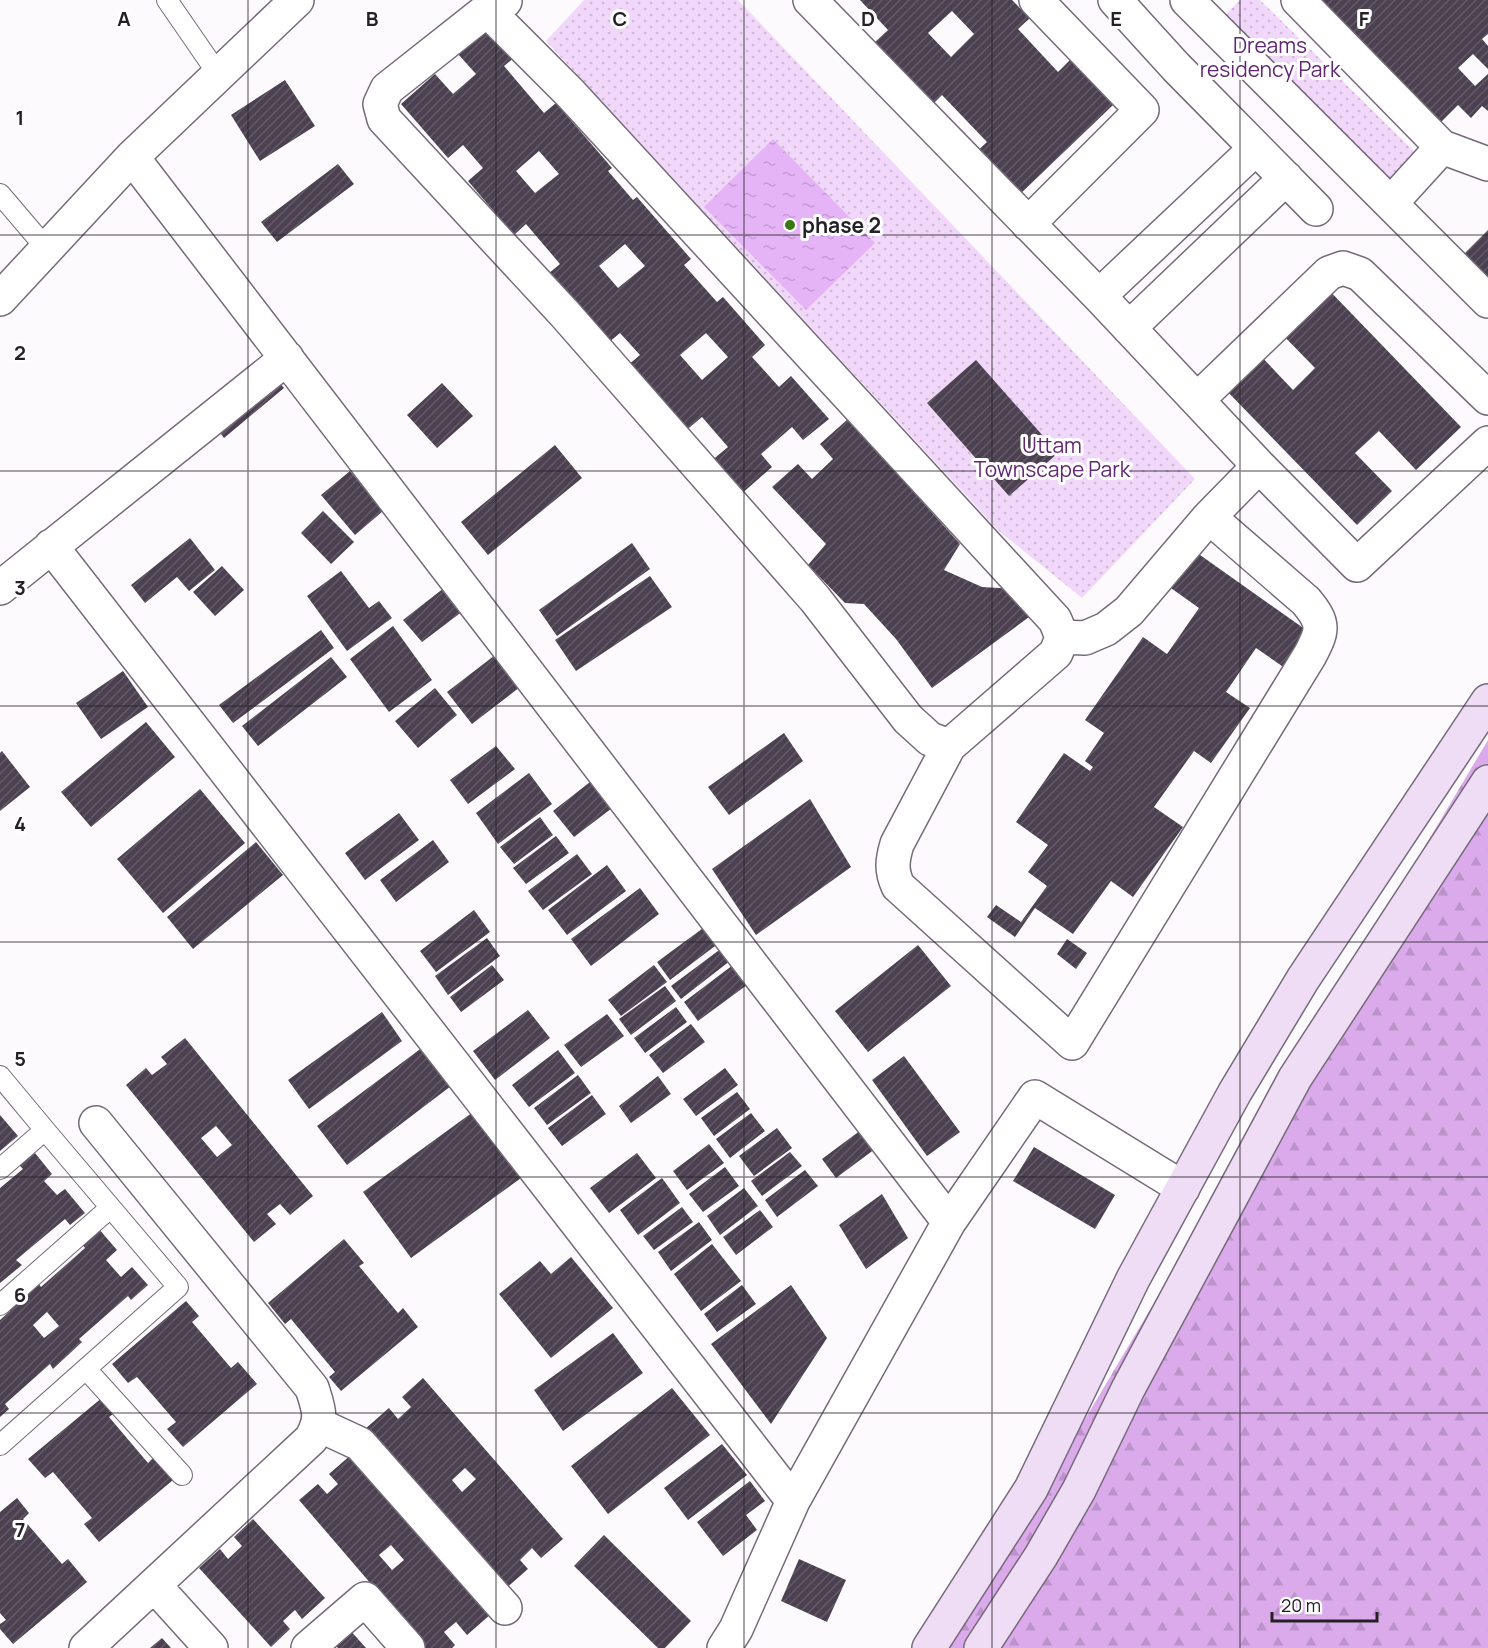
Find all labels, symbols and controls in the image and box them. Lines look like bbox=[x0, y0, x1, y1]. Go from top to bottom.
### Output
text: A bbox=[117, 5, 131, 32]
text: B bbox=[366, 5, 379, 32]
text: C bbox=[613, 5, 627, 32]
text: D bbox=[861, 5, 875, 32]
text: E bbox=[1110, 5, 1122, 32]
text: F bbox=[1359, 5, 1370, 32]
park label: Dreams residency Park bbox=[1200, 31, 1341, 83]
text: 1 bbox=[16, 104, 24, 131]
place label: phase 2 bbox=[802, 211, 881, 239]
marker: phase 2 bbox=[783, 218, 797, 232]
text: 2 bbox=[14, 339, 26, 366]
park label: Uttam Townscape Park bbox=[974, 431, 1131, 483]
text: 3 bbox=[14, 574, 26, 601]
text: 4 bbox=[14, 810, 26, 837]
text: 5 bbox=[14, 1045, 26, 1072]
text: 6 bbox=[14, 1281, 26, 1308]
text: 7 bbox=[15, 1516, 25, 1543]
scale bar bbox=[1272, 1585, 1377, 1623]
text: 20 m bbox=[1281, 1593, 1321, 1617]

